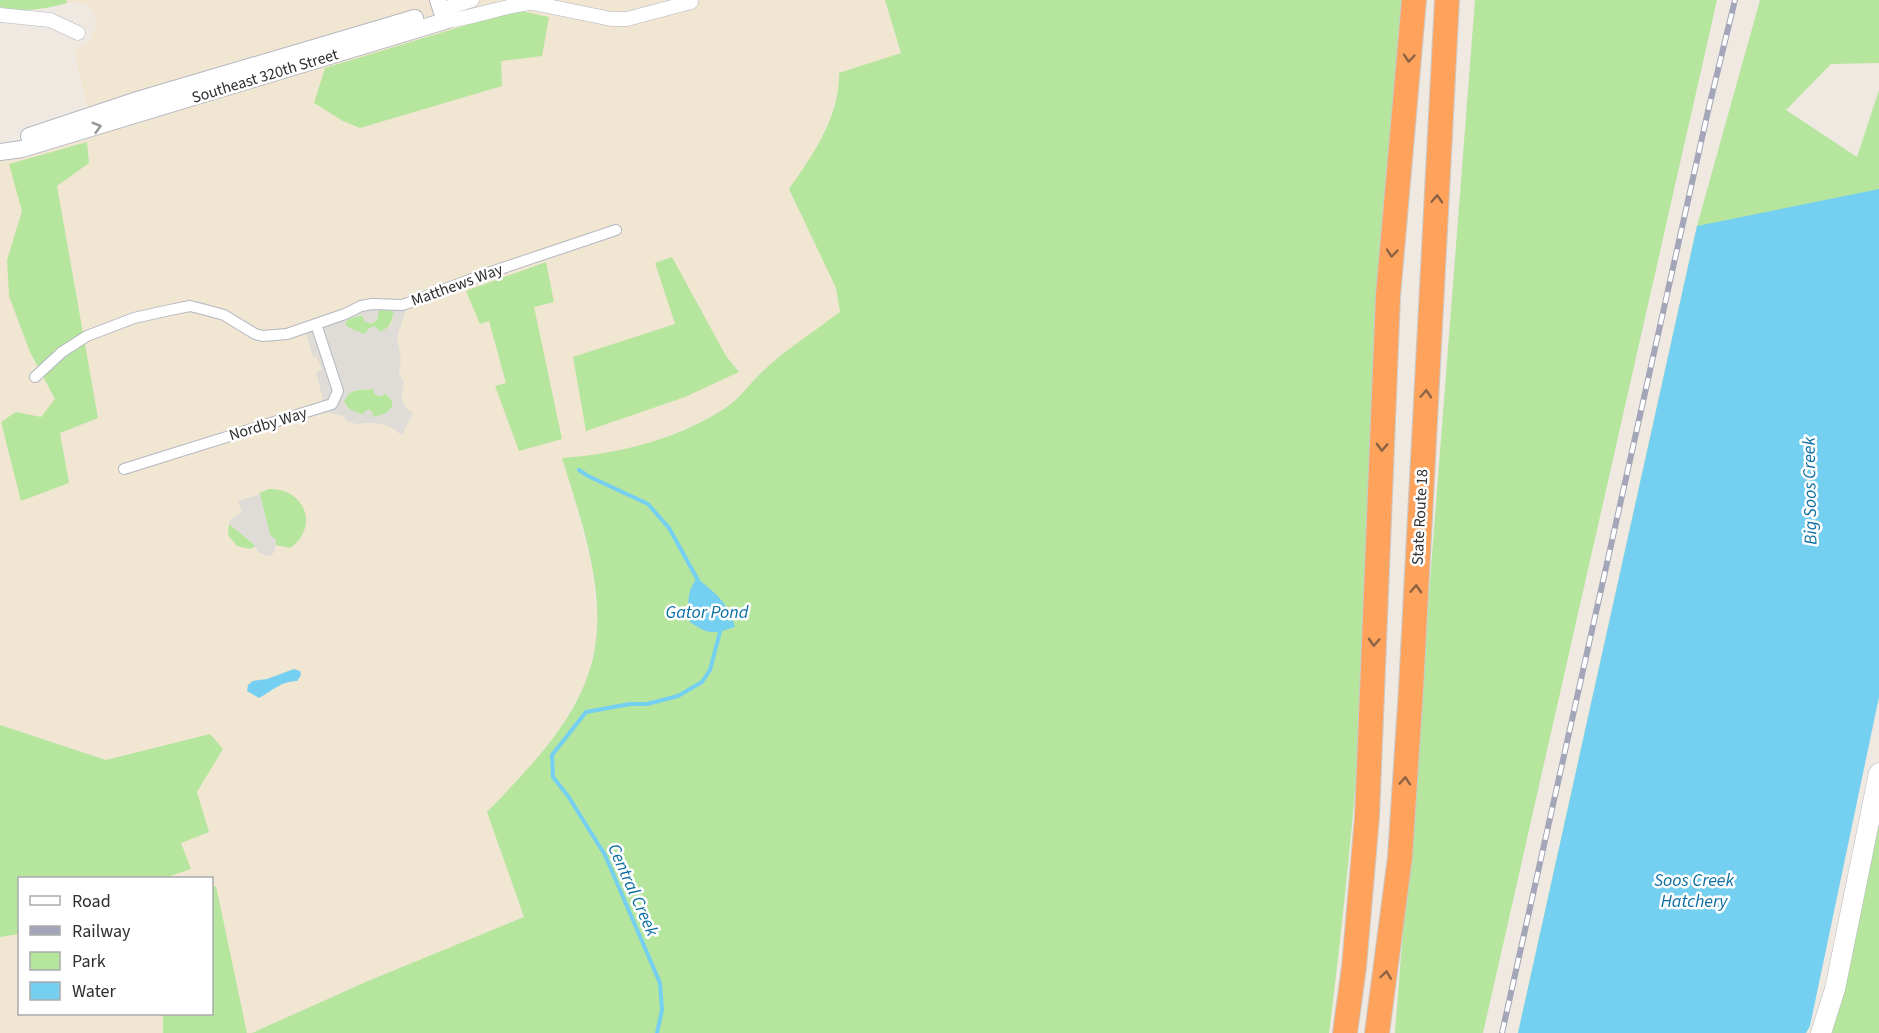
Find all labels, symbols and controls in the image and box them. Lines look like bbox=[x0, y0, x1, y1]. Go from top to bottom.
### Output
street label: Southeast 320th Street bbox=[189, 43, 341, 109]
one-way arrow bbox=[1403, 54, 1416, 63]
one-way arrow bbox=[91, 122, 102, 134]
one-way arrow bbox=[1430, 195, 1443, 204]
one-way arrow bbox=[1386, 248, 1399, 257]
street label: Matthews Way bbox=[408, 258, 506, 312]
one-way arrow bbox=[1419, 389, 1432, 398]
street label: Nordby Way bbox=[226, 402, 310, 446]
water label: Big Soos Creek bbox=[1797, 436, 1823, 545]
one-way arrow bbox=[1375, 443, 1388, 452]
street label: State Route 18 bbox=[1407, 468, 1433, 565]
one-way arrow bbox=[1410, 584, 1423, 593]
water label: Gator Pond bbox=[666, 600, 749, 625]
one-way arrow bbox=[1368, 638, 1380, 647]
one-way arrow bbox=[1398, 777, 1411, 786]
water label: Central Creek bbox=[601, 840, 665, 941]
water label: Soos Creek Hatchery bbox=[1654, 868, 1735, 914]
legend bbox=[18, 877, 213, 1015]
text: Road bbox=[72, 889, 111, 914]
text: Railway bbox=[72, 919, 131, 944]
text: Park bbox=[72, 949, 106, 974]
one-way arrow bbox=[1379, 971, 1391, 980]
text: Water bbox=[72, 979, 116, 1004]

